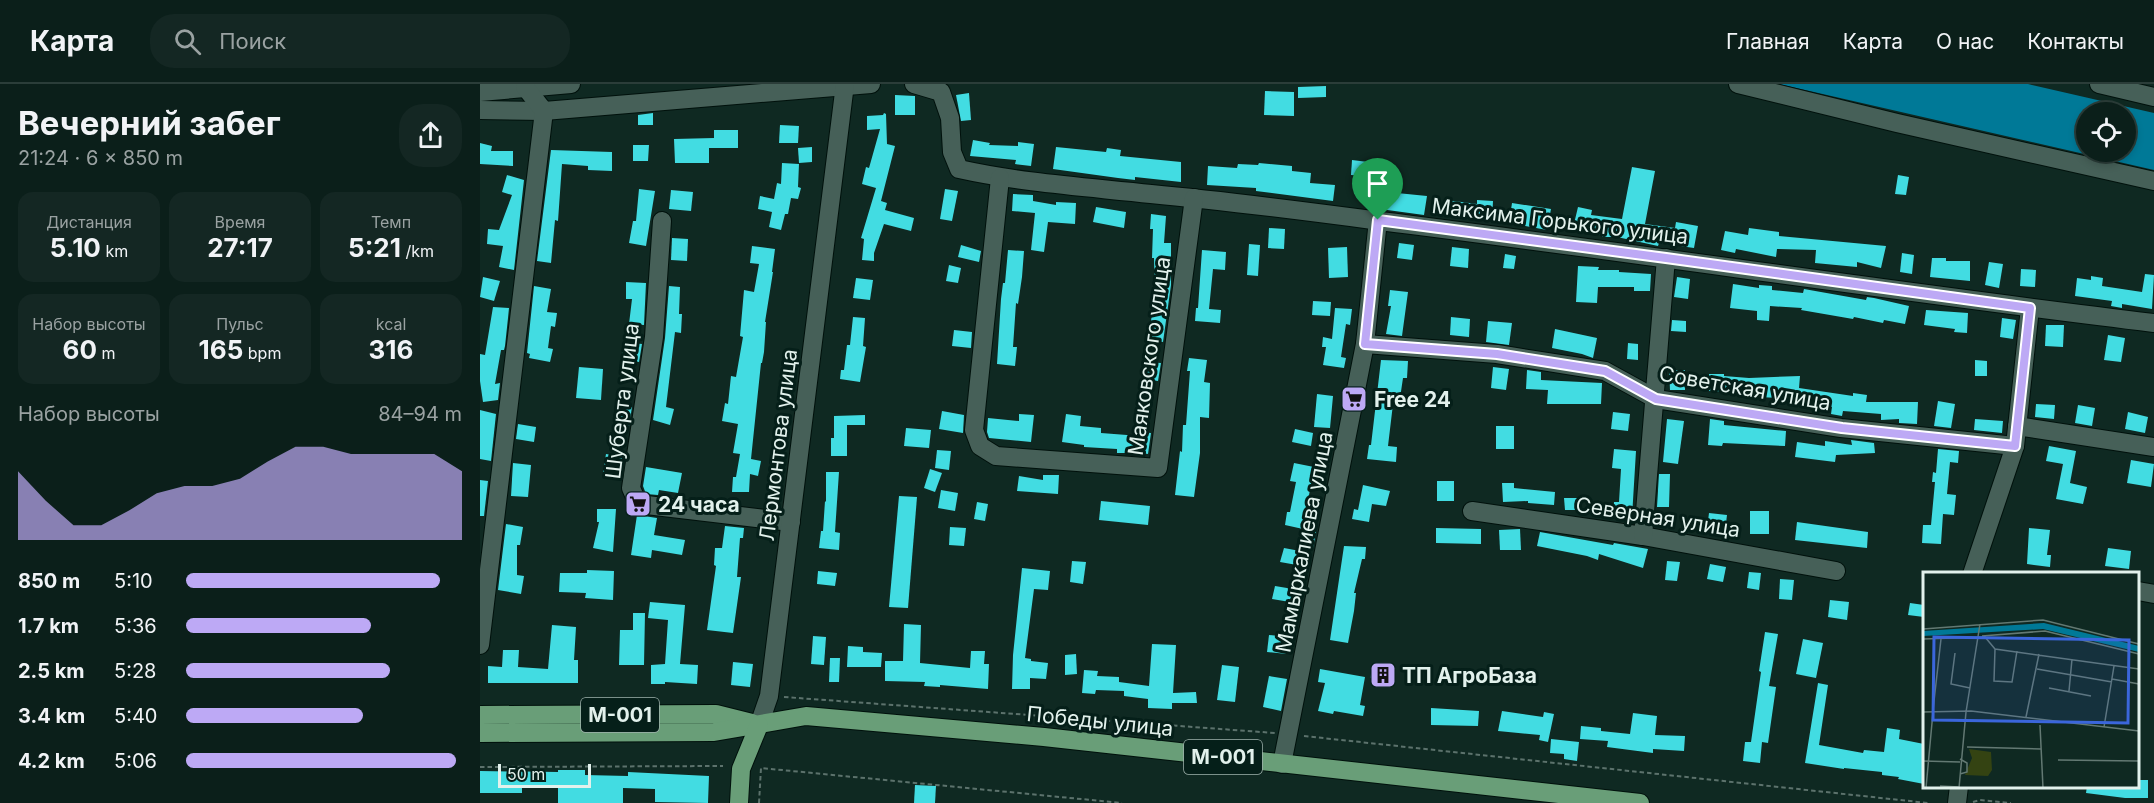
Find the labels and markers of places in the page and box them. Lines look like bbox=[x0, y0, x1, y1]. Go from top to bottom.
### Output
pin bbox=[1352, 158, 1403, 220]
supermarket icon: Free 24 bbox=[1339, 384, 1369, 414]
place label: Free 24 bbox=[1374, 387, 1451, 412]
supermarket icon: 24 часа bbox=[623, 489, 653, 519]
place label: 24 часа bbox=[658, 492, 740, 517]
building icon: ТП АгроБаза bbox=[1368, 660, 1398, 690]
place label: ТП АгроБаза bbox=[1402, 663, 1537, 688]

